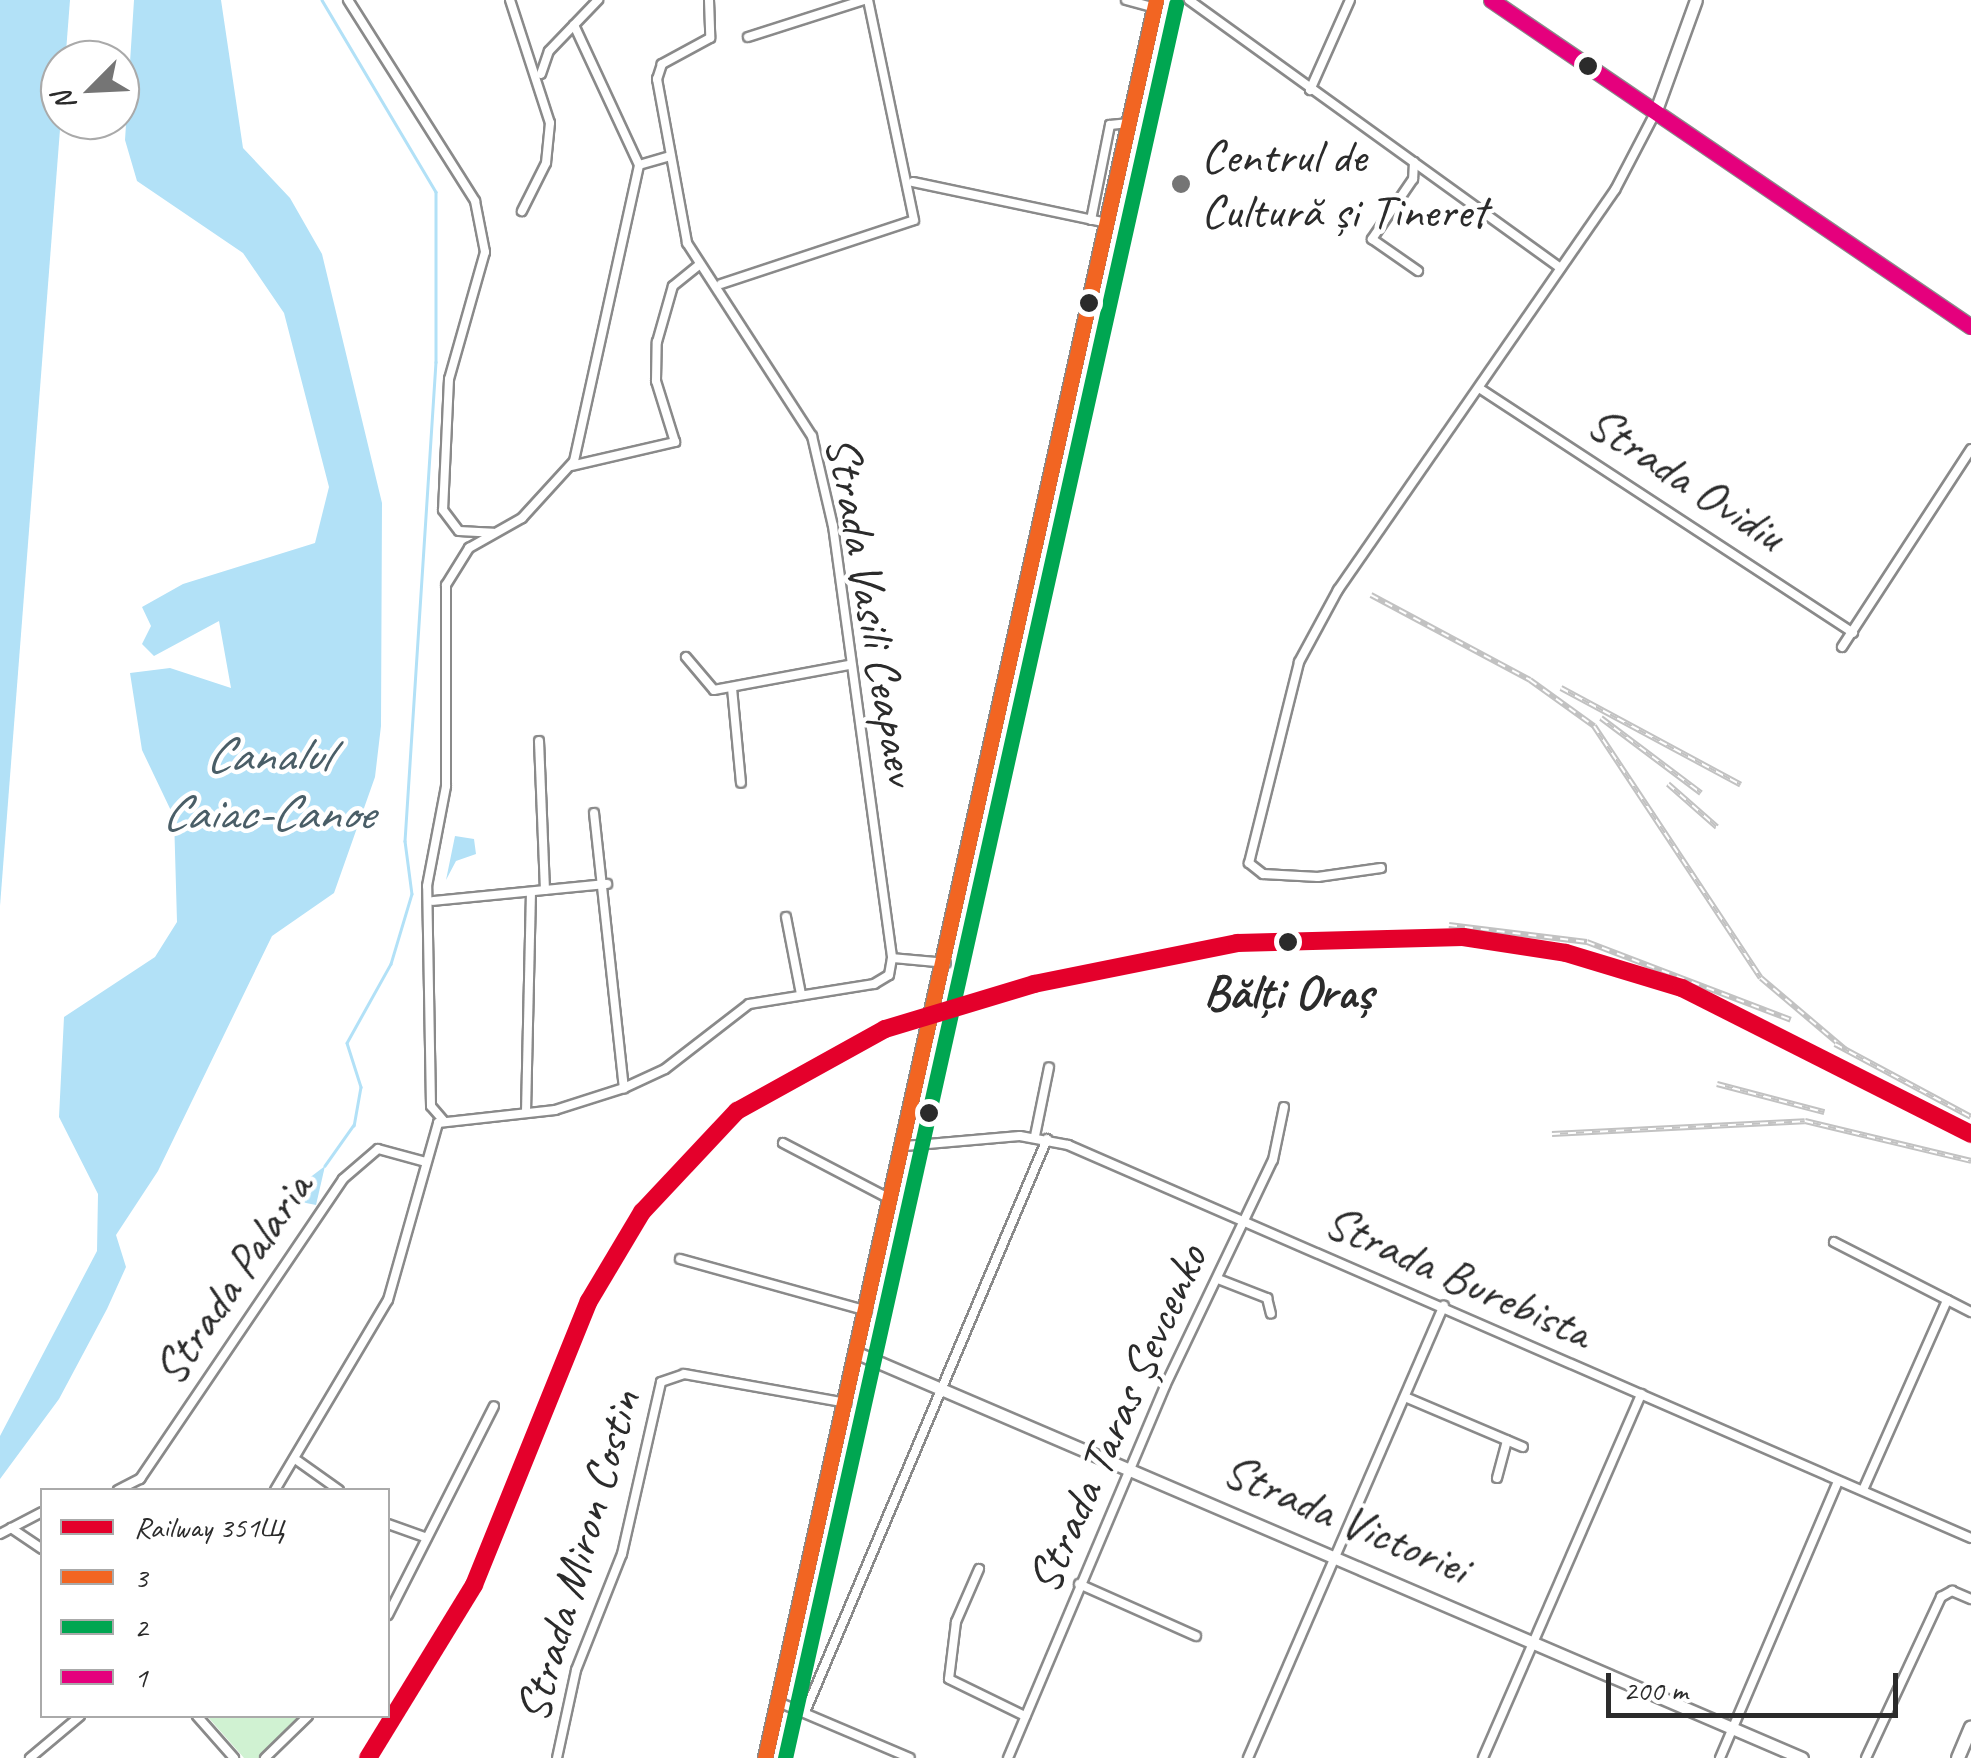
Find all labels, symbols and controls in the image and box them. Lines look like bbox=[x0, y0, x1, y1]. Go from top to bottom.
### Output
north arrow bbox=[40, 40, 140, 140]
unlabelled marker bbox=[1578, 56, 1598, 76]
text: N bbox=[44, 87, 83, 117]
place label: Centrul de Cultură și Tineret bbox=[1201, 127, 1487, 240]
marker: Centrul de Cultură și Tineret bbox=[1170, 173, 1192, 195]
unlabelled marker bbox=[1079, 293, 1099, 313]
street label: Strada Ovidiu bbox=[1576, 394, 1796, 564]
street label: Strada Vasili Ceapaev bbox=[813, 432, 931, 788]
water label: Canalul Caiac-Canoe bbox=[161, 724, 373, 842]
marker: Bălți Oraș bbox=[1271, 925, 1305, 959]
place label: Bălți Oraș bbox=[1203, 964, 1373, 1022]
unlabelled marker bbox=[919, 1103, 939, 1123]
street label: Strada Palaria bbox=[141, 1162, 325, 1396]
street label: Strada Burebista bbox=[1315, 1192, 1601, 1362]
street label: Strada Taras Șevcenko bbox=[1015, 1236, 1219, 1602]
street label: Strada Miron Costin bbox=[503, 1384, 653, 1728]
street label: Strada Victoriei bbox=[1214, 1441, 1478, 1597]
legend bbox=[40, 1488, 390, 1718]
text: Railway 351Щ bbox=[134, 1508, 285, 1546]
text: 3 bbox=[134, 1558, 148, 1596]
text: 2 bbox=[134, 1608, 148, 1646]
scale bar bbox=[1611, 1653, 1904, 1715]
text: 1 bbox=[134, 1658, 148, 1696]
text: 200 m bbox=[1623, 1671, 1688, 1709]

